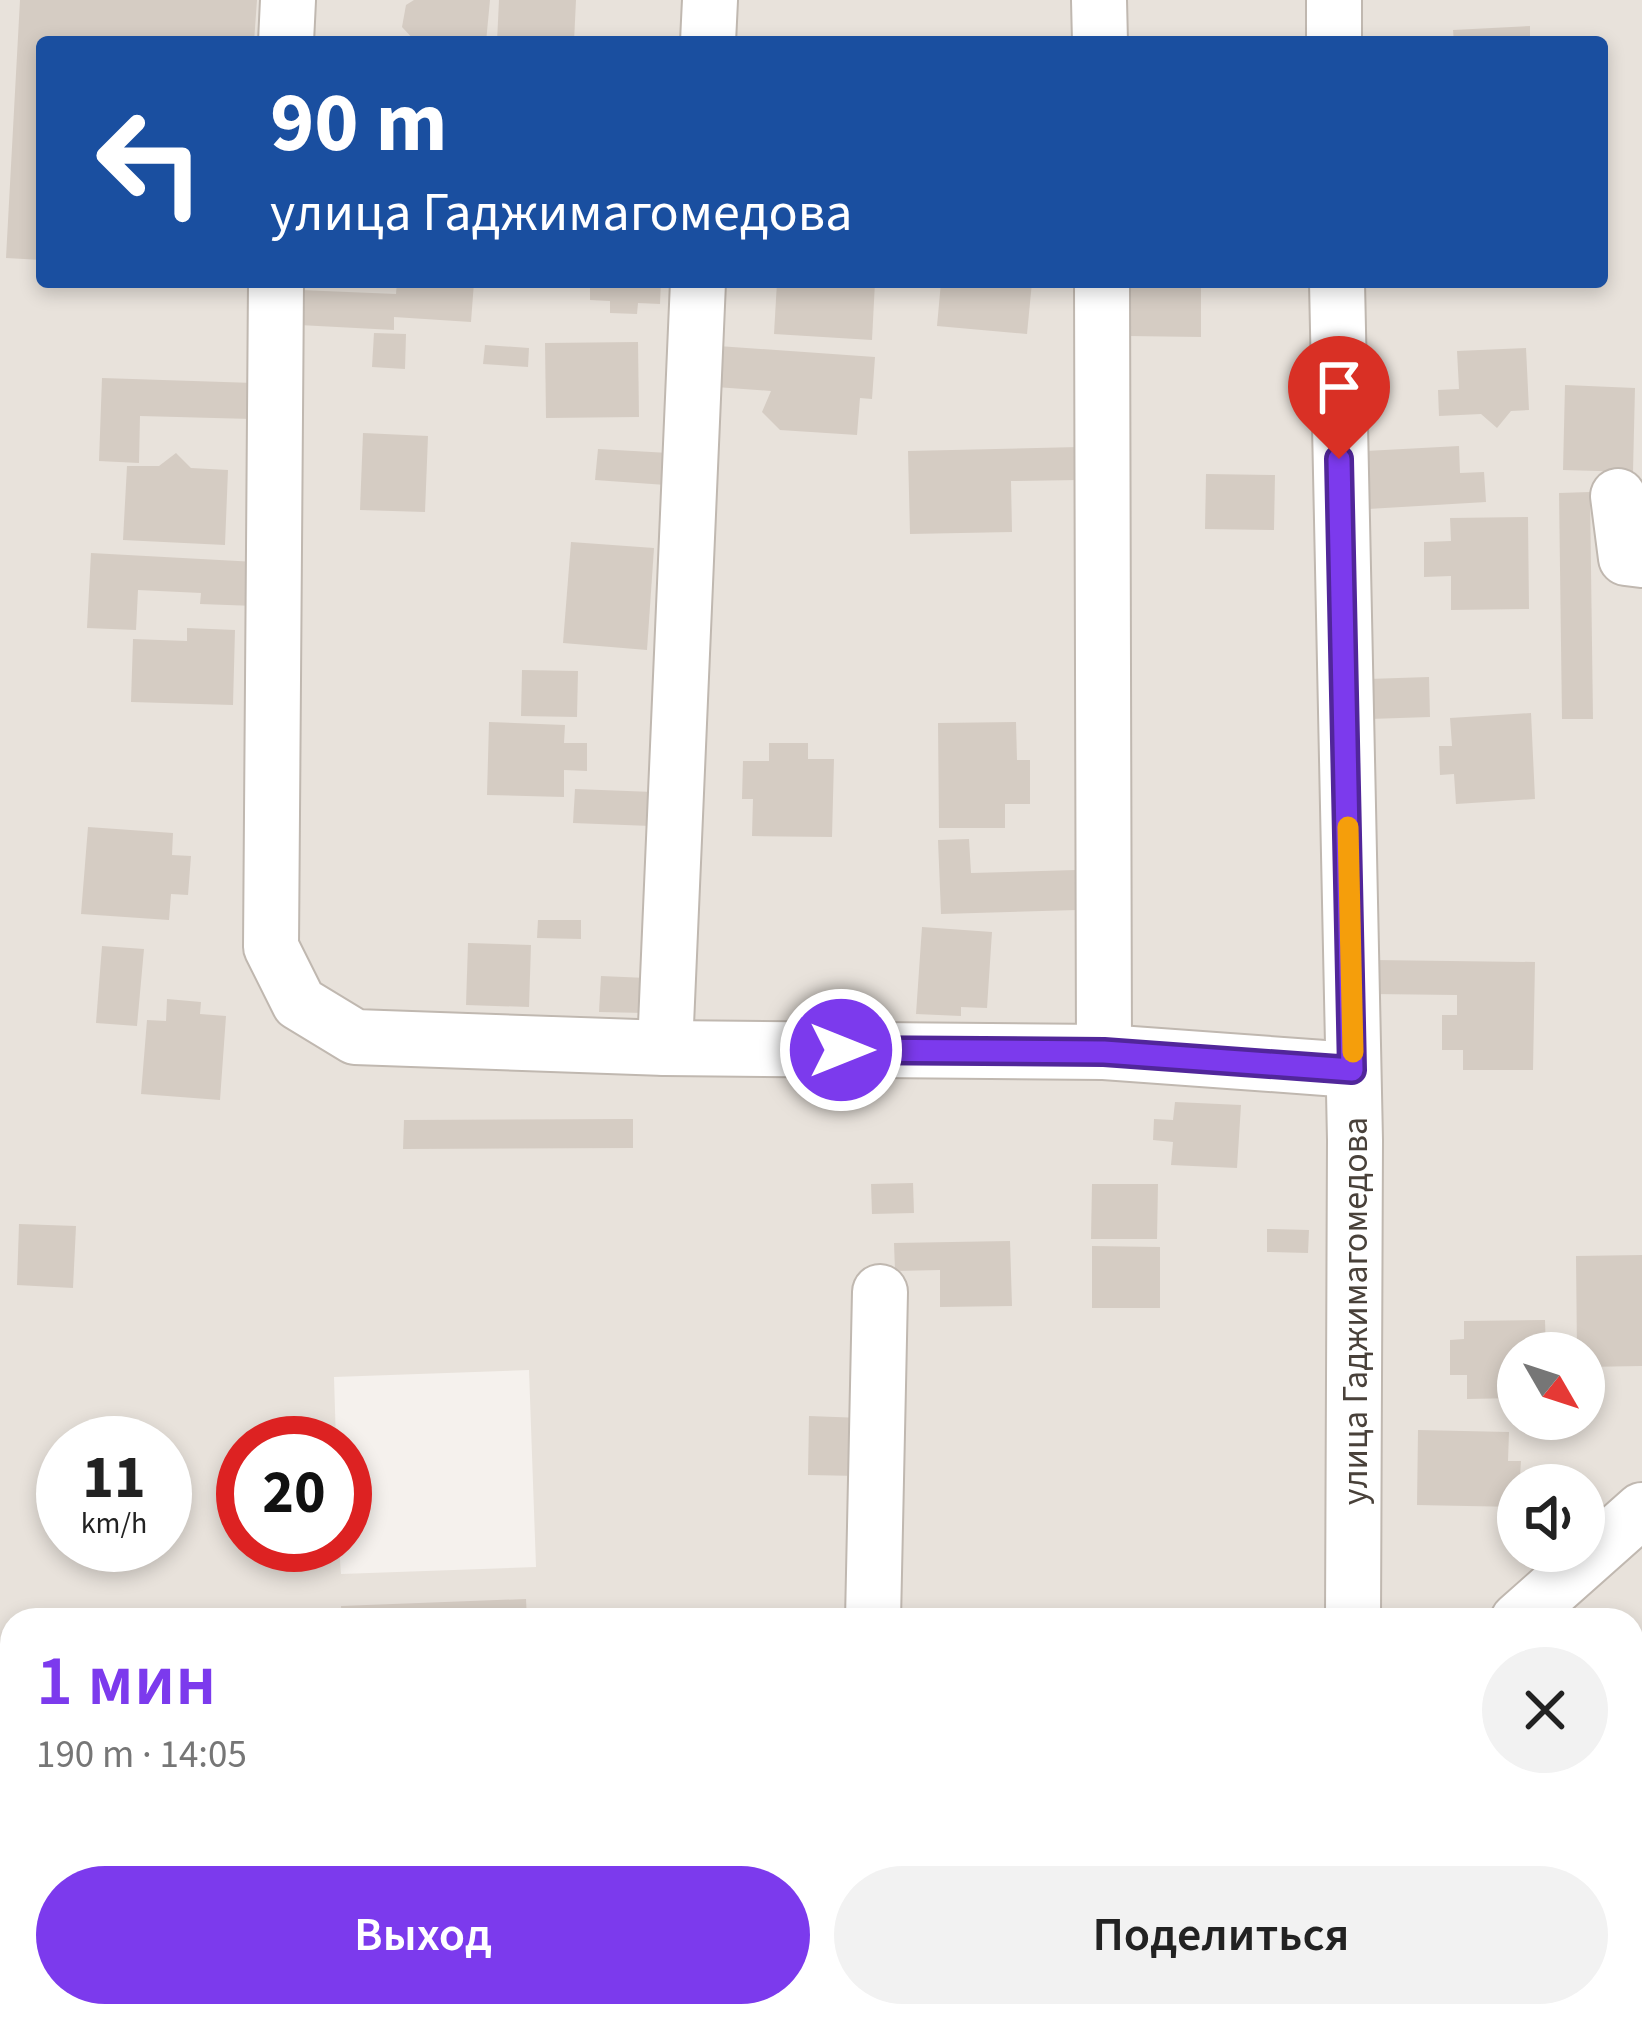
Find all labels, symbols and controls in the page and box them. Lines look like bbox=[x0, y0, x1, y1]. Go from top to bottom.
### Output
text: 90 m bbox=[270, 64, 448, 184]
icon: left bbox=[72, 84, 228, 240]
text: улица Гаджимагомедова bbox=[270, 175, 852, 252]
pin bbox=[1288, 336, 1390, 459]
icon: arrive bbox=[1306, 354, 1372, 420]
position arrow bbox=[778, 987, 904, 1113]
street label: улица Гаджимагомедова bbox=[1330, 1117, 1381, 1505]
north arrow bbox=[1497, 1332, 1605, 1440]
map controls bbox=[1497, 1332, 1605, 1572]
speed limit sign: 20 bbox=[216, 1416, 372, 1572]
text: 11 bbox=[82, 1436, 146, 1521]
button: sound bbox=[1497, 1464, 1605, 1572]
text: km/h bbox=[81, 1502, 147, 1545]
text: 1 мин bbox=[36, 1630, 216, 1733]
button: close bbox=[1482, 1647, 1608, 1773]
text: 190 m · 14:05 bbox=[36, 1727, 247, 1783]
button: Выход bbox=[36, 1866, 810, 2004]
button: Поделиться bbox=[834, 1866, 1608, 2004]

